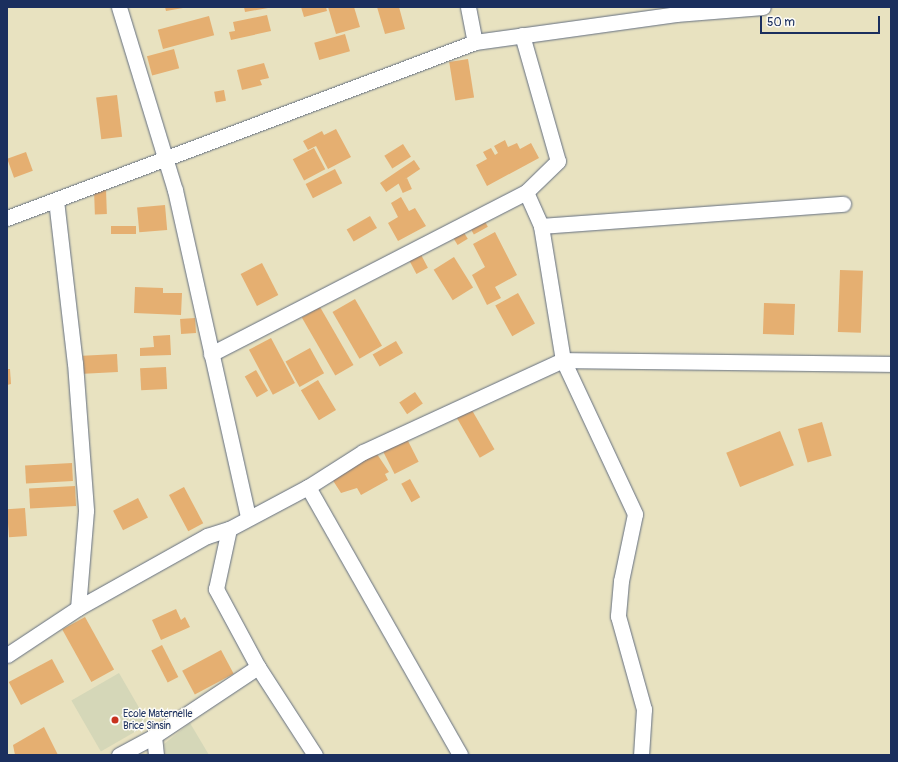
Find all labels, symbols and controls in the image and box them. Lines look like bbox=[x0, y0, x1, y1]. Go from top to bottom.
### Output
scale bar bbox=[762, 8, 882, 34]
text: 50 m bbox=[767, 15, 795, 30]
place label: Ecole Maternelle Brice Sinsin bbox=[123, 708, 192, 732]
marker: Ecole Maternelle Brice Sinsin bbox=[110, 715, 120, 725]

